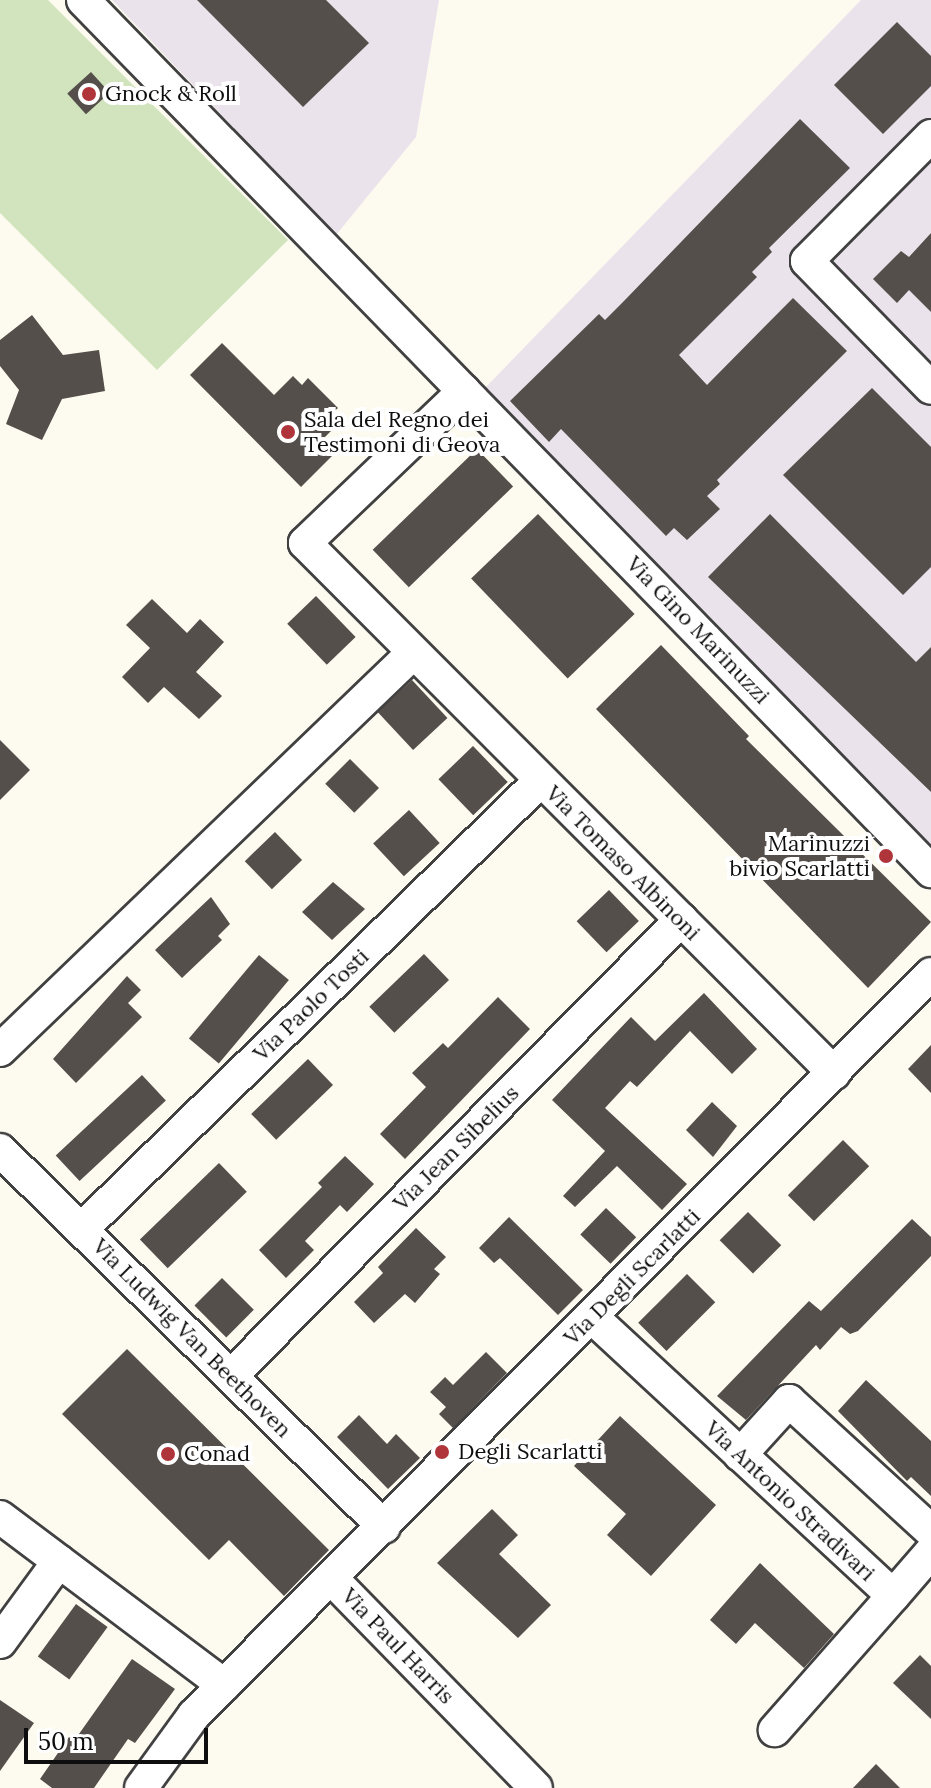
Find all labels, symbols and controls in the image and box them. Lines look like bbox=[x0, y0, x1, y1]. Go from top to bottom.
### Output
place label: Gnock & Roll bbox=[105, 81, 237, 107]
marker: Gnock & Roll bbox=[80, 85, 98, 103]
place label: Sala del Regno dei Testimoni di Geova bbox=[304, 406, 500, 458]
marker: Sala del Regno dei Testimoni di Geova bbox=[279, 423, 297, 441]
street label: Via Gino Marinuzzi bbox=[621, 551, 775, 709]
street label: Via Tomaso Albinoni bbox=[540, 780, 706, 946]
place label: Marinuzzi bivio Scarlatti bbox=[730, 830, 870, 882]
marker: Marinuzzi bivio Scarlatti bbox=[877, 847, 895, 865]
street label: Via Paolo Tosti bbox=[248, 943, 374, 1067]
street label: Via Jean Sibelius bbox=[388, 1080, 524, 1216]
street label: Via Degli Scarlatti bbox=[558, 1203, 706, 1351]
street label: Via Ludwig Van Beethoven bbox=[87, 1233, 297, 1443]
street label: Via Antonio Stradivari bbox=[700, 1415, 880, 1587]
place label: Degli Scarlatti bbox=[458, 1439, 602, 1465]
place label: Conad bbox=[184, 1441, 250, 1467]
marker: Degli Scarlatti bbox=[433, 1443, 451, 1461]
marker: Conad bbox=[159, 1445, 177, 1463]
street label: Via Paul Harris bbox=[336, 1583, 460, 1709]
scale bar bbox=[28, 1712, 212, 1762]
text: 50 m bbox=[38, 1726, 94, 1757]

